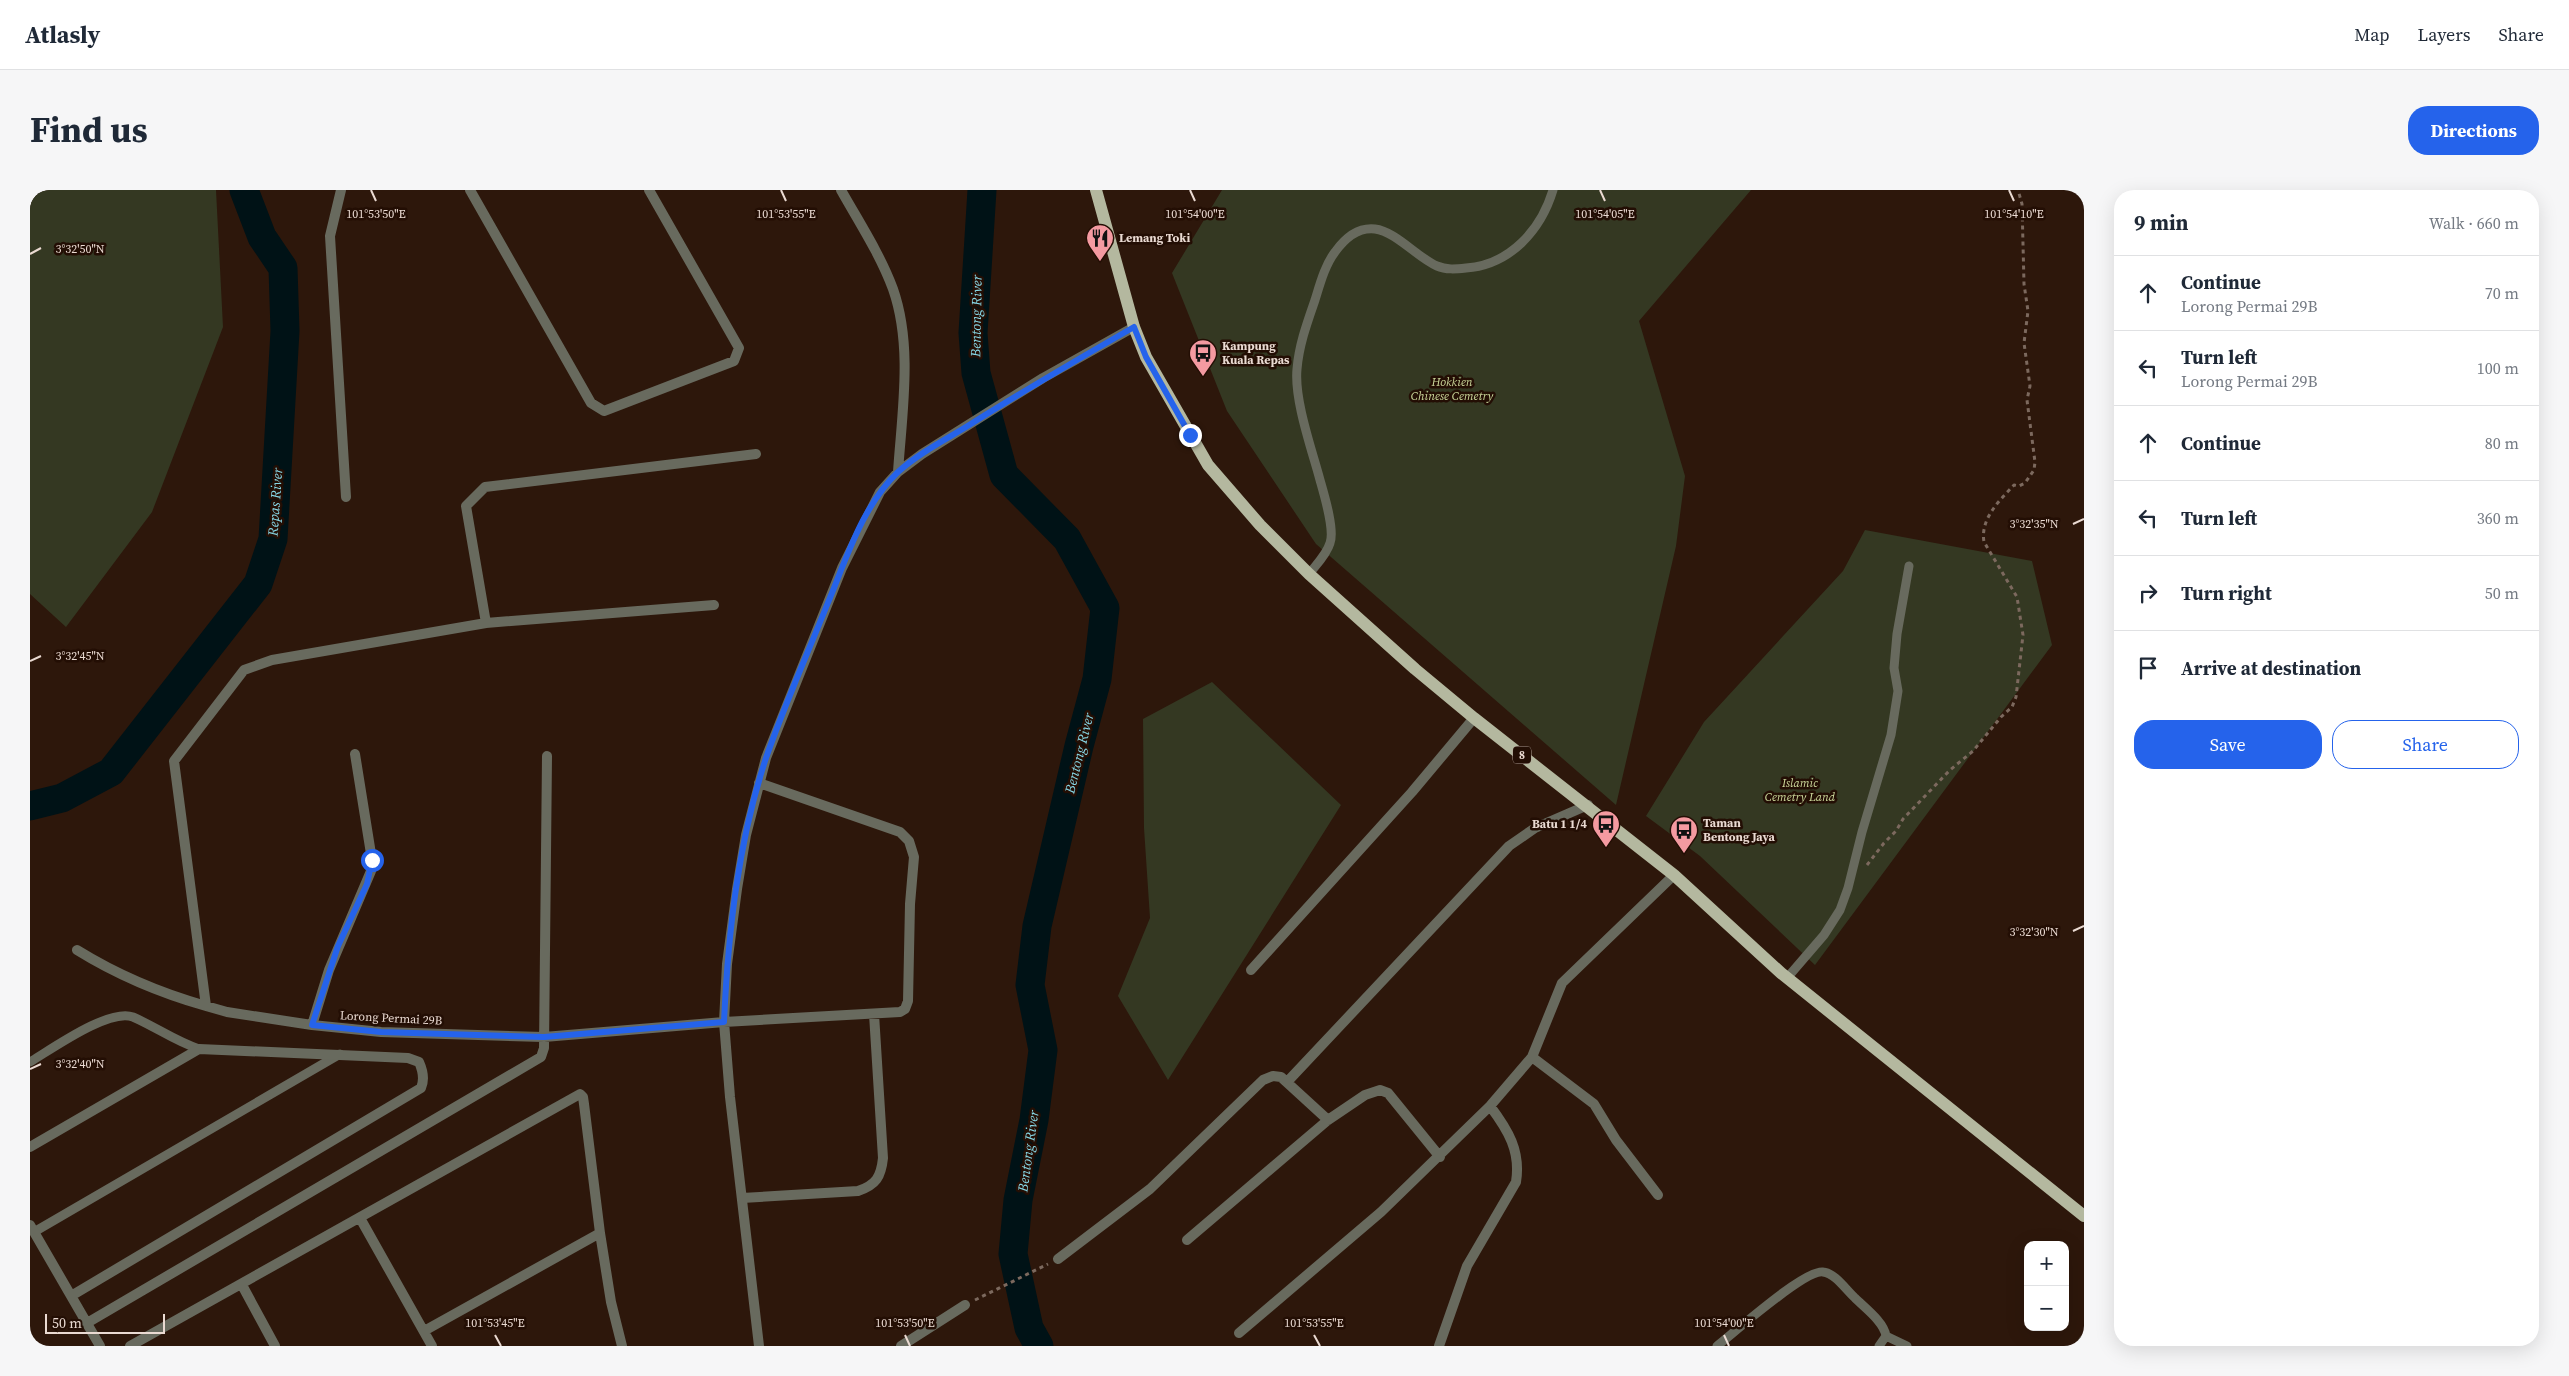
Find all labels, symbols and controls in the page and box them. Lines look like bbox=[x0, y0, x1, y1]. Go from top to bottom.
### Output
text: Atlasly bbox=[25, 18, 100, 51]
text: Map bbox=[2354, 22, 2389, 47]
text: Layers bbox=[2417, 22, 2470, 47]
text: Share bbox=[2498, 22, 2544, 47]
text: Find us bbox=[30, 106, 148, 154]
button: Directions bbox=[2408, 106, 2539, 155]
text: 101°53'50"E bbox=[346, 206, 406, 222]
text: 101°53'55"E bbox=[756, 206, 816, 222]
text: 101°54'00"E bbox=[1165, 206, 1225, 222]
text: 101°54'05"E bbox=[1575, 206, 1635, 222]
text: 101°54'10"E bbox=[1984, 206, 2044, 222]
text: 9 min bbox=[2134, 208, 2189, 237]
text: Walk · 660 m bbox=[2429, 212, 2519, 234]
restaurant icon: Lemang Toki bbox=[1085, 223, 1115, 262]
place label: Lemang Toki bbox=[1119, 230, 1190, 246]
text: 3°32'50"N bbox=[55, 241, 105, 257]
text: Continue bbox=[2181, 269, 2261, 295]
water label: Bentong River bbox=[965, 274, 987, 358]
icon: ahead bbox=[2134, 279, 2162, 307]
text: 70 m bbox=[2485, 282, 2519, 304]
text: Lorong Permai 29B bbox=[2181, 295, 2318, 317]
bus stop icon: Kampung Kuala Repas bbox=[1188, 338, 1218, 377]
place label: Kampung Kuala Repas bbox=[1222, 338, 1290, 368]
text: Turn left bbox=[2181, 344, 2257, 370]
icon: left bbox=[2134, 354, 2162, 382]
text: 100 m bbox=[2477, 357, 2519, 379]
text: Lorong Permai 29B bbox=[2181, 370, 2318, 392]
park label: Hokkien Chinese Cemetry bbox=[1411, 374, 1493, 404]
route end bbox=[1179, 424, 1202, 447]
icon: ahead bbox=[2134, 429, 2162, 457]
text: Continue bbox=[2181, 430, 2261, 456]
text: 80 m bbox=[2485, 432, 2519, 454]
water label: Repas River bbox=[263, 467, 287, 538]
icon: left bbox=[2134, 504, 2162, 532]
text: Turn left bbox=[2181, 505, 2257, 531]
text: 360 m bbox=[2477, 507, 2519, 529]
text: 3°32'35"N bbox=[2009, 516, 2059, 532]
icon: right bbox=[2134, 579, 2162, 607]
text: Turn right bbox=[2181, 580, 2272, 606]
text: 50 m bbox=[2485, 582, 2519, 604]
text: 3°32'45"N bbox=[55, 648, 105, 664]
icon: arrive bbox=[2134, 654, 2162, 682]
text: Arrive at destination bbox=[2181, 655, 2361, 681]
water label: Bentong River bbox=[1059, 710, 1099, 796]
button: Save bbox=[2134, 720, 2322, 769]
button: Share bbox=[2332, 720, 2519, 769]
road number: 8 bbox=[1513, 746, 1531, 764]
park label: Islamic Cemetry Land bbox=[1765, 775, 1836, 805]
bus stop icon: Batu 1 1/4 bbox=[1591, 809, 1621, 848]
bus stop icon: Taman Bentong Jaya bbox=[1669, 815, 1699, 854]
place label: Taman Bentong Jaya bbox=[1703, 815, 1775, 845]
place label: Batu 1 1/4 bbox=[1532, 816, 1587, 832]
route start bbox=[361, 849, 384, 872]
text: 3°32'30"N bbox=[2009, 924, 2059, 940]
street label: Lorong Permai 29B bbox=[339, 1007, 443, 1029]
text: 3°32'40"N bbox=[55, 1056, 105, 1072]
water label: Bentong River bbox=[1012, 1108, 1044, 1194]
map controls bbox=[2024, 1241, 2069, 1331]
button: + bbox=[2024, 1241, 2069, 1286]
button: − bbox=[2024, 1286, 2069, 1331]
scale bar bbox=[45, 1311, 165, 1334]
text: 50 m bbox=[52, 1313, 82, 1333]
text: 101°53'45"E bbox=[465, 1315, 525, 1331]
text: 101°53'50"E bbox=[875, 1315, 935, 1331]
text: 101°53'55"E bbox=[1284, 1315, 1344, 1331]
text: 101°54'00"E bbox=[1694, 1315, 1754, 1331]

